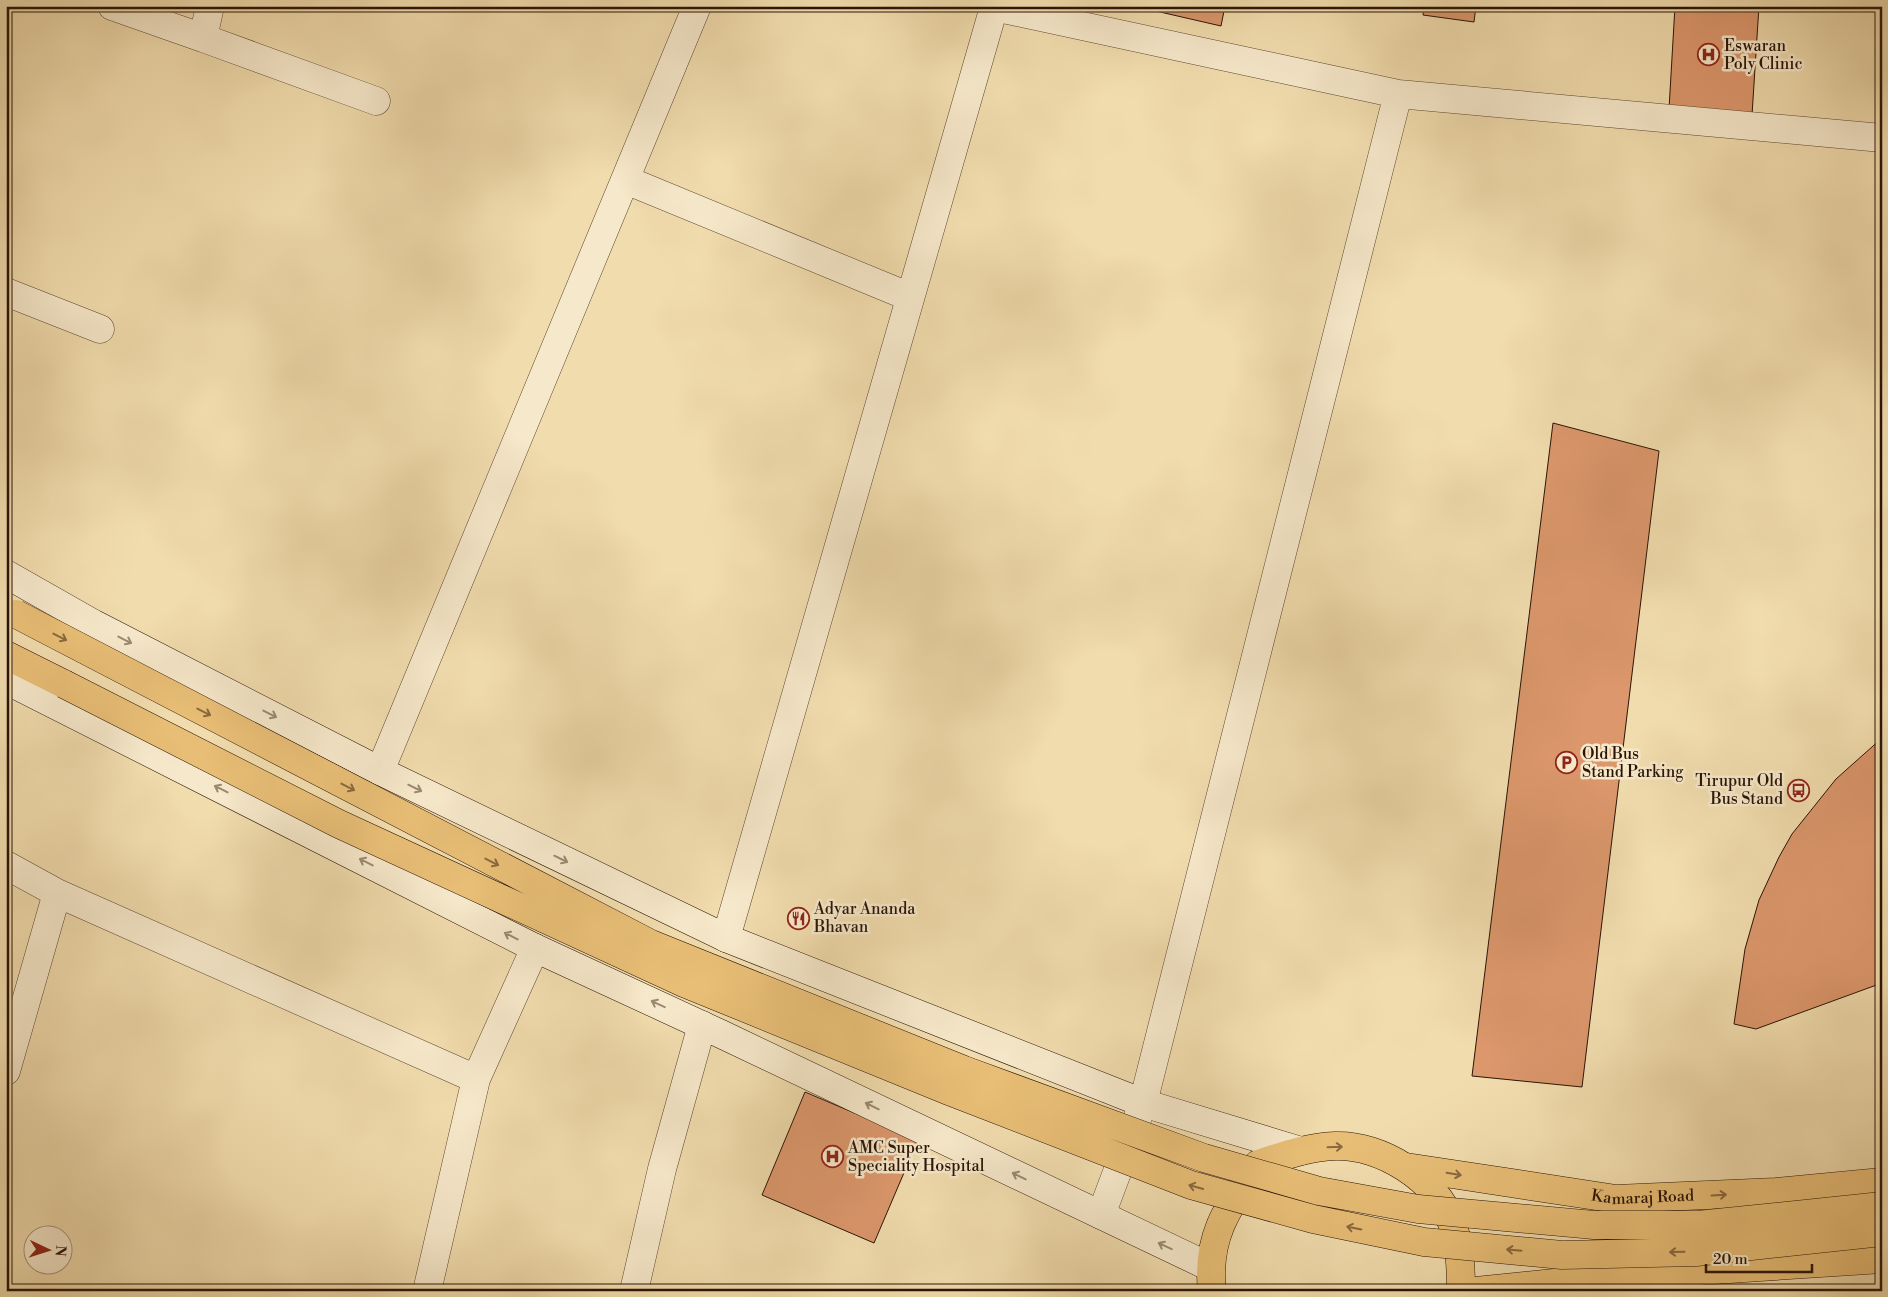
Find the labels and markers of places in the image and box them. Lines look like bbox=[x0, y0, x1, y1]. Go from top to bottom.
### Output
place label: Eswaran Poly Clinic bbox=[1724, 36, 1803, 74]
hospital icon: Eswaran Poly Clinic bbox=[1696, 43, 1720, 67]
place label: Old Bus Stand Parking bbox=[1582, 744, 1684, 782]
parking icon: Old Bus Stand Parking bbox=[1554, 751, 1578, 775]
place label: Tirupur Old Bus Stand bbox=[1695, 771, 1783, 809]
bus stop icon: Tirupur Old Bus Stand bbox=[1787, 778, 1811, 802]
place label: Adyar Ananda Bhavan bbox=[813, 899, 916, 937]
restaurant icon: Adyar Ananda Bhavan bbox=[786, 906, 810, 930]
place label: AMC Super Speciality Hospital bbox=[847, 1138, 985, 1176]
hospital icon: AMC Super Speciality Hospital bbox=[820, 1145, 844, 1169]

